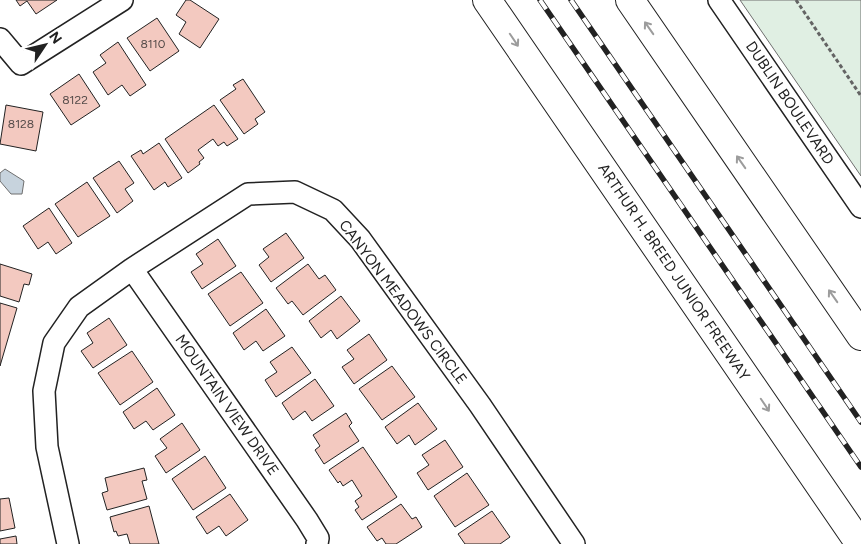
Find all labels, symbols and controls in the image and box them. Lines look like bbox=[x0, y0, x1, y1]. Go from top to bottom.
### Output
north arrow bbox=[20, 20, 70, 70]
one-way arrow bbox=[644, 21, 654, 35]
text: N bbox=[45, 29, 65, 47]
one-way arrow bbox=[509, 33, 519, 47]
house number: 8110 bbox=[141, 37, 166, 51]
street label: DUBLIN BOULEVARD bbox=[742, 38, 838, 168]
house number: 8122 bbox=[62, 93, 88, 107]
house number: 8128 bbox=[8, 117, 34, 131]
one-way arrow bbox=[736, 155, 746, 169]
street label: ARTHUR H. BREED JUNIOR FREEWAY bbox=[594, 160, 754, 384]
street label: CANYON MEADOWS CIRCLE bbox=[335, 216, 471, 388]
one-way arrow bbox=[828, 289, 838, 303]
street label: MOUNTAIN VIEW DRIVE bbox=[171, 331, 283, 479]
one-way arrow bbox=[760, 398, 770, 412]

